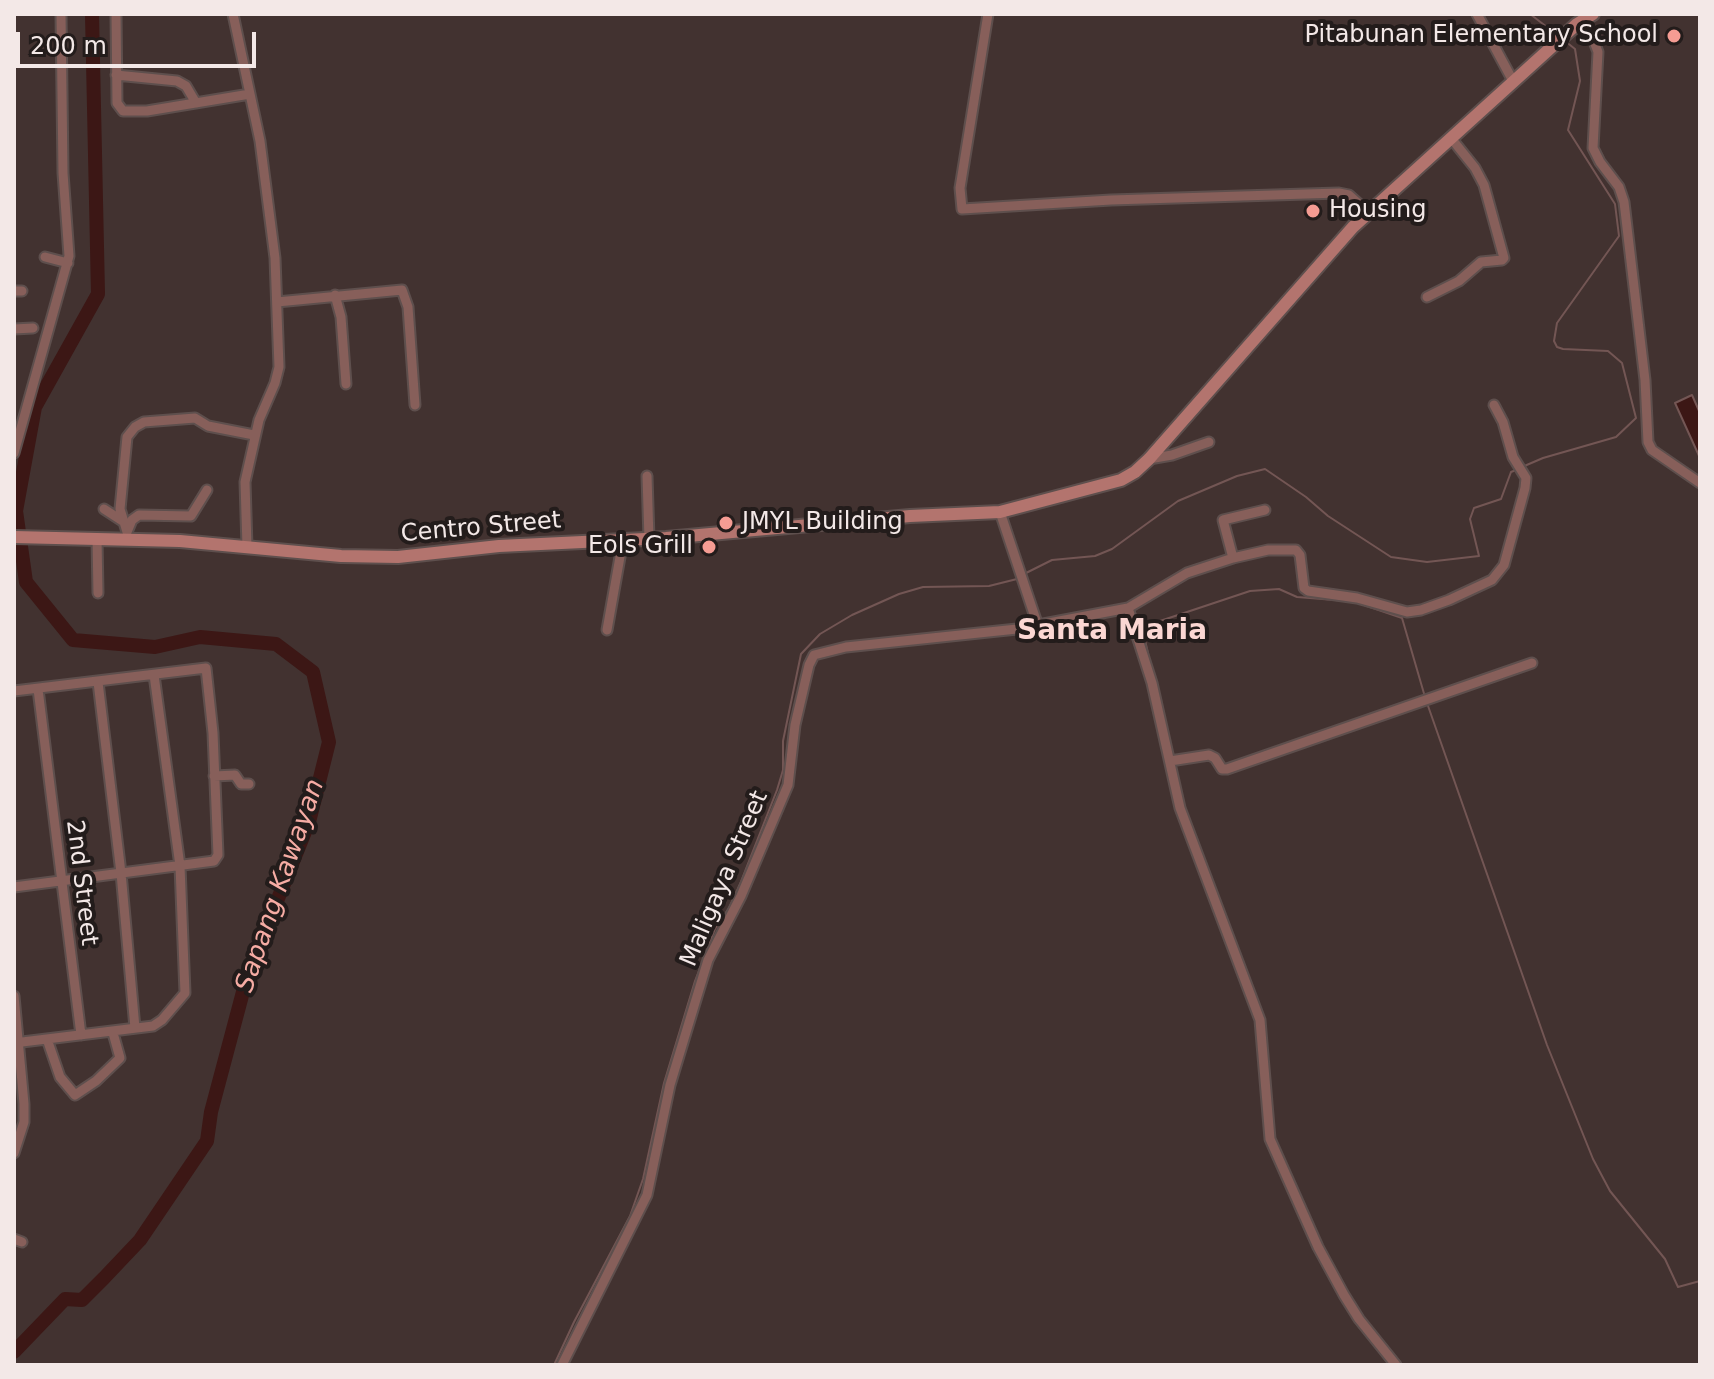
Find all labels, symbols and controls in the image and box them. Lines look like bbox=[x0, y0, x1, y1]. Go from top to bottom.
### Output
scale bar bbox=[20, 16, 260, 66]
place label: Pitabunan Elementary School bbox=[1305, 22, 1658, 50]
marker: Pitabunan Elementary School bbox=[1665, 27, 1683, 45]
text: 200 m bbox=[30, 32, 107, 60]
place label: Housing bbox=[1329, 197, 1427, 225]
marker: Housing bbox=[1304, 202, 1322, 220]
street label: Centro Street bbox=[400, 507, 562, 549]
place label: JMYL Building bbox=[742, 509, 903, 537]
marker: JMYL Building bbox=[717, 514, 735, 532]
place label: Eols Grill bbox=[588, 533, 693, 561]
marker: Eols Grill bbox=[700, 538, 718, 556]
district label: Santa Maria bbox=[1017, 615, 1207, 649]
water label: Sapang Kawayan bbox=[230, 775, 332, 997]
street label: Maligaya Street bbox=[675, 787, 775, 971]
street label: 2nd Street bbox=[59, 819, 103, 947]

